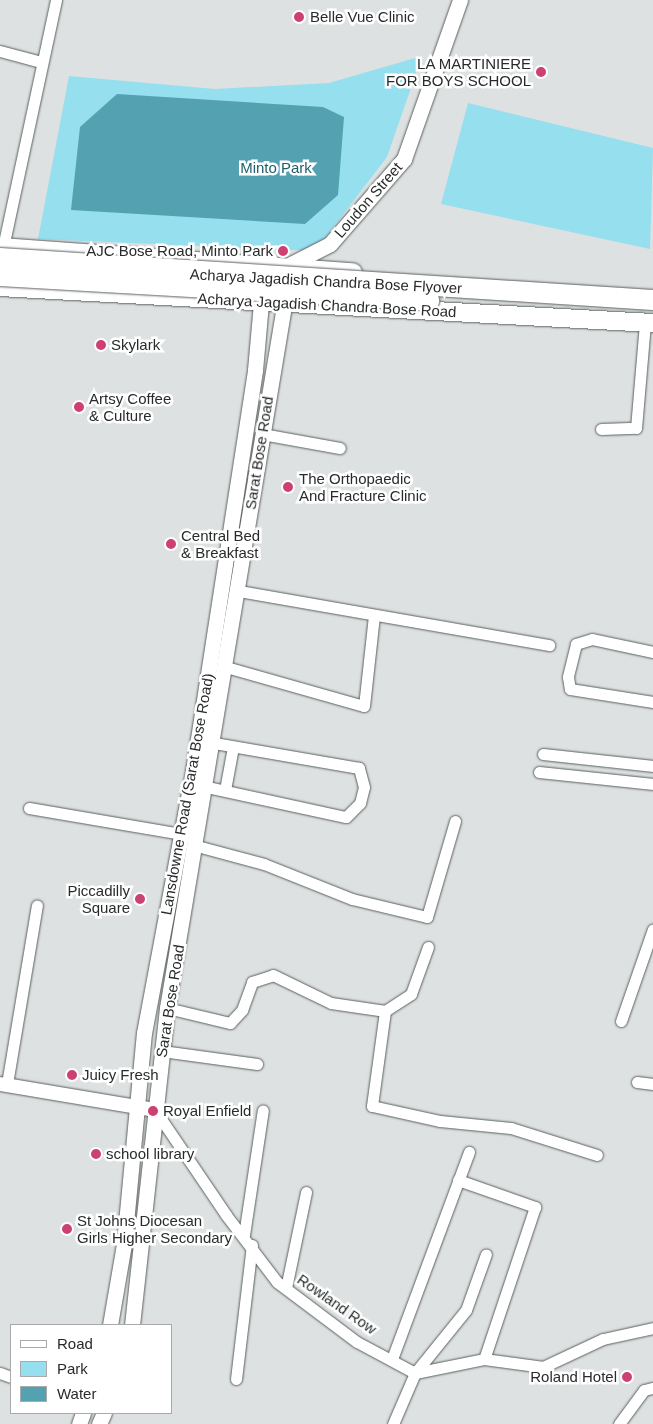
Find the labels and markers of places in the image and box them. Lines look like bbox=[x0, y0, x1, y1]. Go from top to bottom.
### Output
place label: Belle Vue Clinic bbox=[310, 8, 414, 26]
marker: Belle Vue Clinic bbox=[292, 10, 306, 24]
place label: LA MARTINIERE FOR BOYS SCHOOL bbox=[386, 54, 531, 89]
marker: LA MARTINIERE FOR BOYS SCHOOL bbox=[535, 66, 547, 78]
place label: AJC Bose Road, Minto Park bbox=[86, 242, 273, 260]
marker: AJC Bose Road, Minto Park bbox=[277, 245, 289, 257]
place label: Skylark bbox=[111, 336, 160, 354]
marker: Skylark bbox=[95, 339, 107, 351]
place label: Artsy Coffee & Culture bbox=[89, 389, 171, 424]
marker: Artsy Coffee & Culture bbox=[73, 401, 85, 413]
place label: The Orthopaedic And Fracture Clinic bbox=[299, 469, 427, 504]
marker: The Orthopaedic And Fracture Clinic bbox=[281, 480, 295, 494]
place label: Central Bed & Breakfast bbox=[181, 526, 260, 561]
marker: Central Bed & Breakfast bbox=[165, 538, 177, 550]
place label: Piccadilly Square bbox=[67, 881, 130, 916]
marker: Piccadilly Square bbox=[134, 893, 146, 905]
place label: Juicy Fresh bbox=[82, 1066, 159, 1084]
marker: Juicy Fresh bbox=[66, 1069, 78, 1081]
place label: Royal Enfield bbox=[163, 1102, 251, 1120]
marker: Royal Enfield bbox=[147, 1105, 159, 1117]
place label: school library bbox=[106, 1145, 194, 1163]
marker: school library bbox=[90, 1148, 102, 1160]
place label: St Johns Diocesan Girls Higher Secondary bbox=[77, 1211, 232, 1246]
marker: St Johns Diocesan Girls Higher Secondary bbox=[61, 1223, 73, 1235]
place label: Roland Hotel bbox=[530, 1368, 617, 1386]
marker: Roland Hotel bbox=[621, 1371, 633, 1383]

